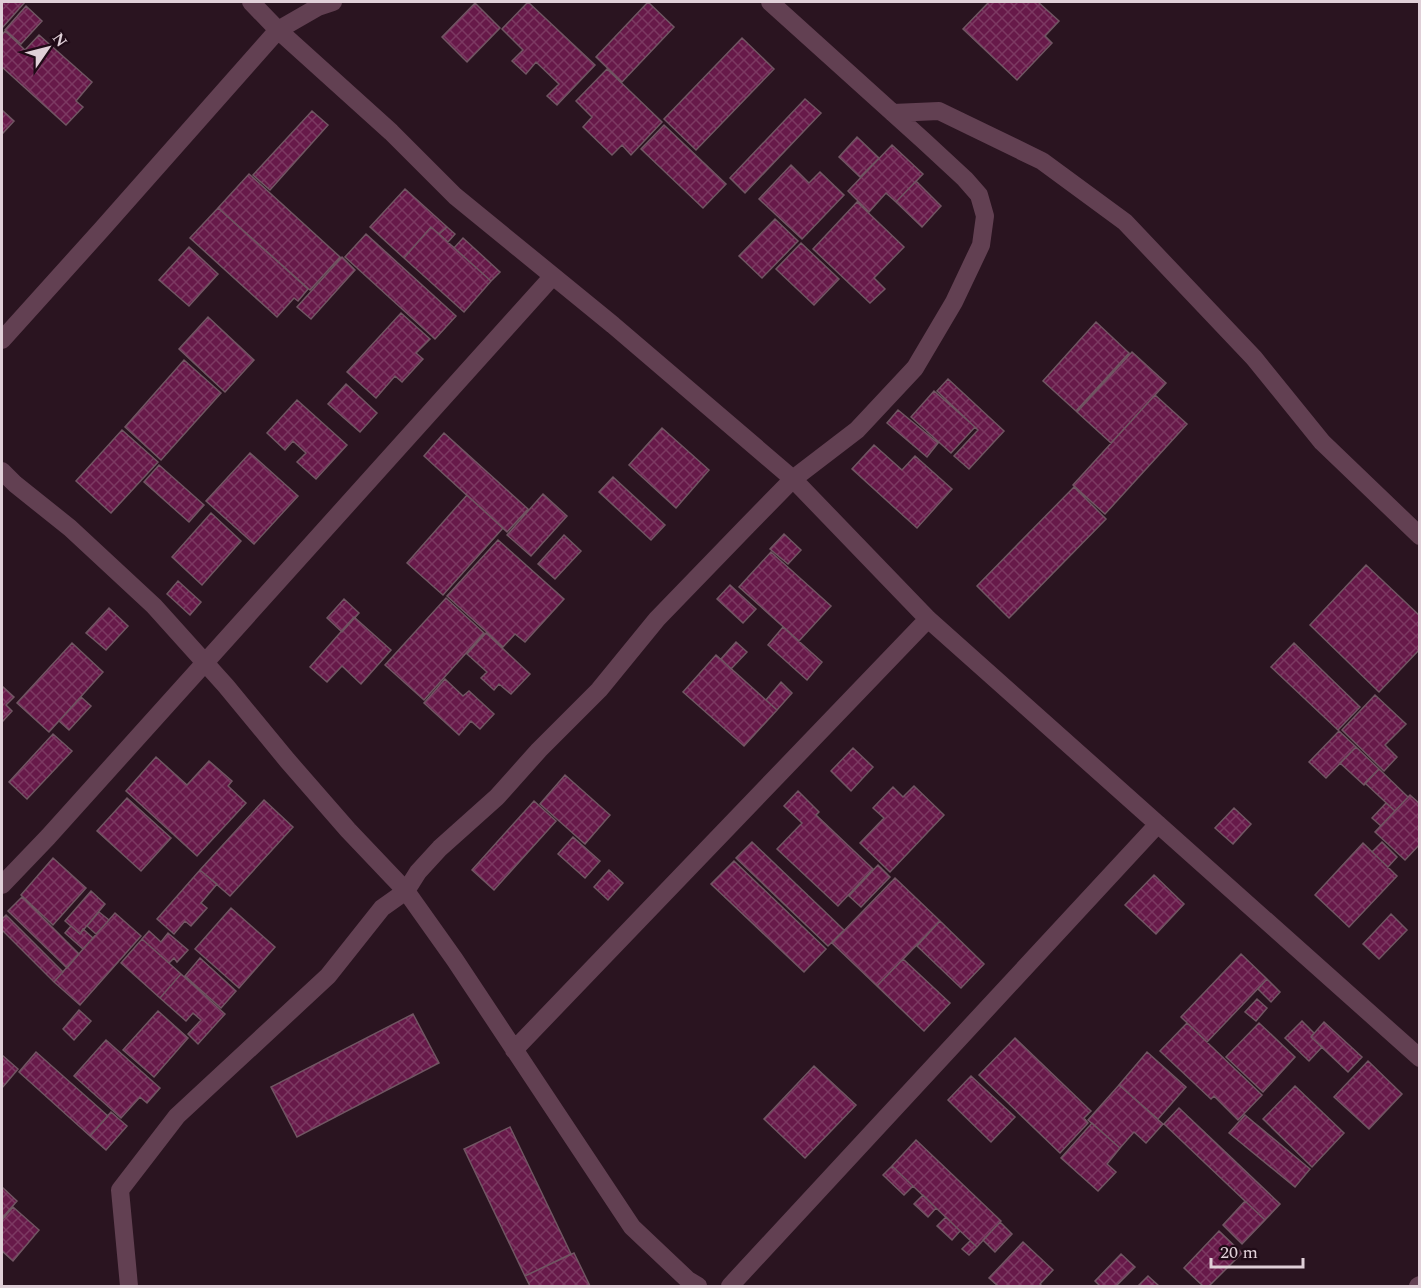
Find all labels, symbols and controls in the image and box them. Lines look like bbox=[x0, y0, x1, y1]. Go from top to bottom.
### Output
north arrow bbox=[18, 18, 78, 78]
text: N bbox=[46, 28, 73, 52]
scale bar bbox=[1211, 1231, 1302, 1269]
text: 20 m bbox=[1220, 1239, 1258, 1266]

